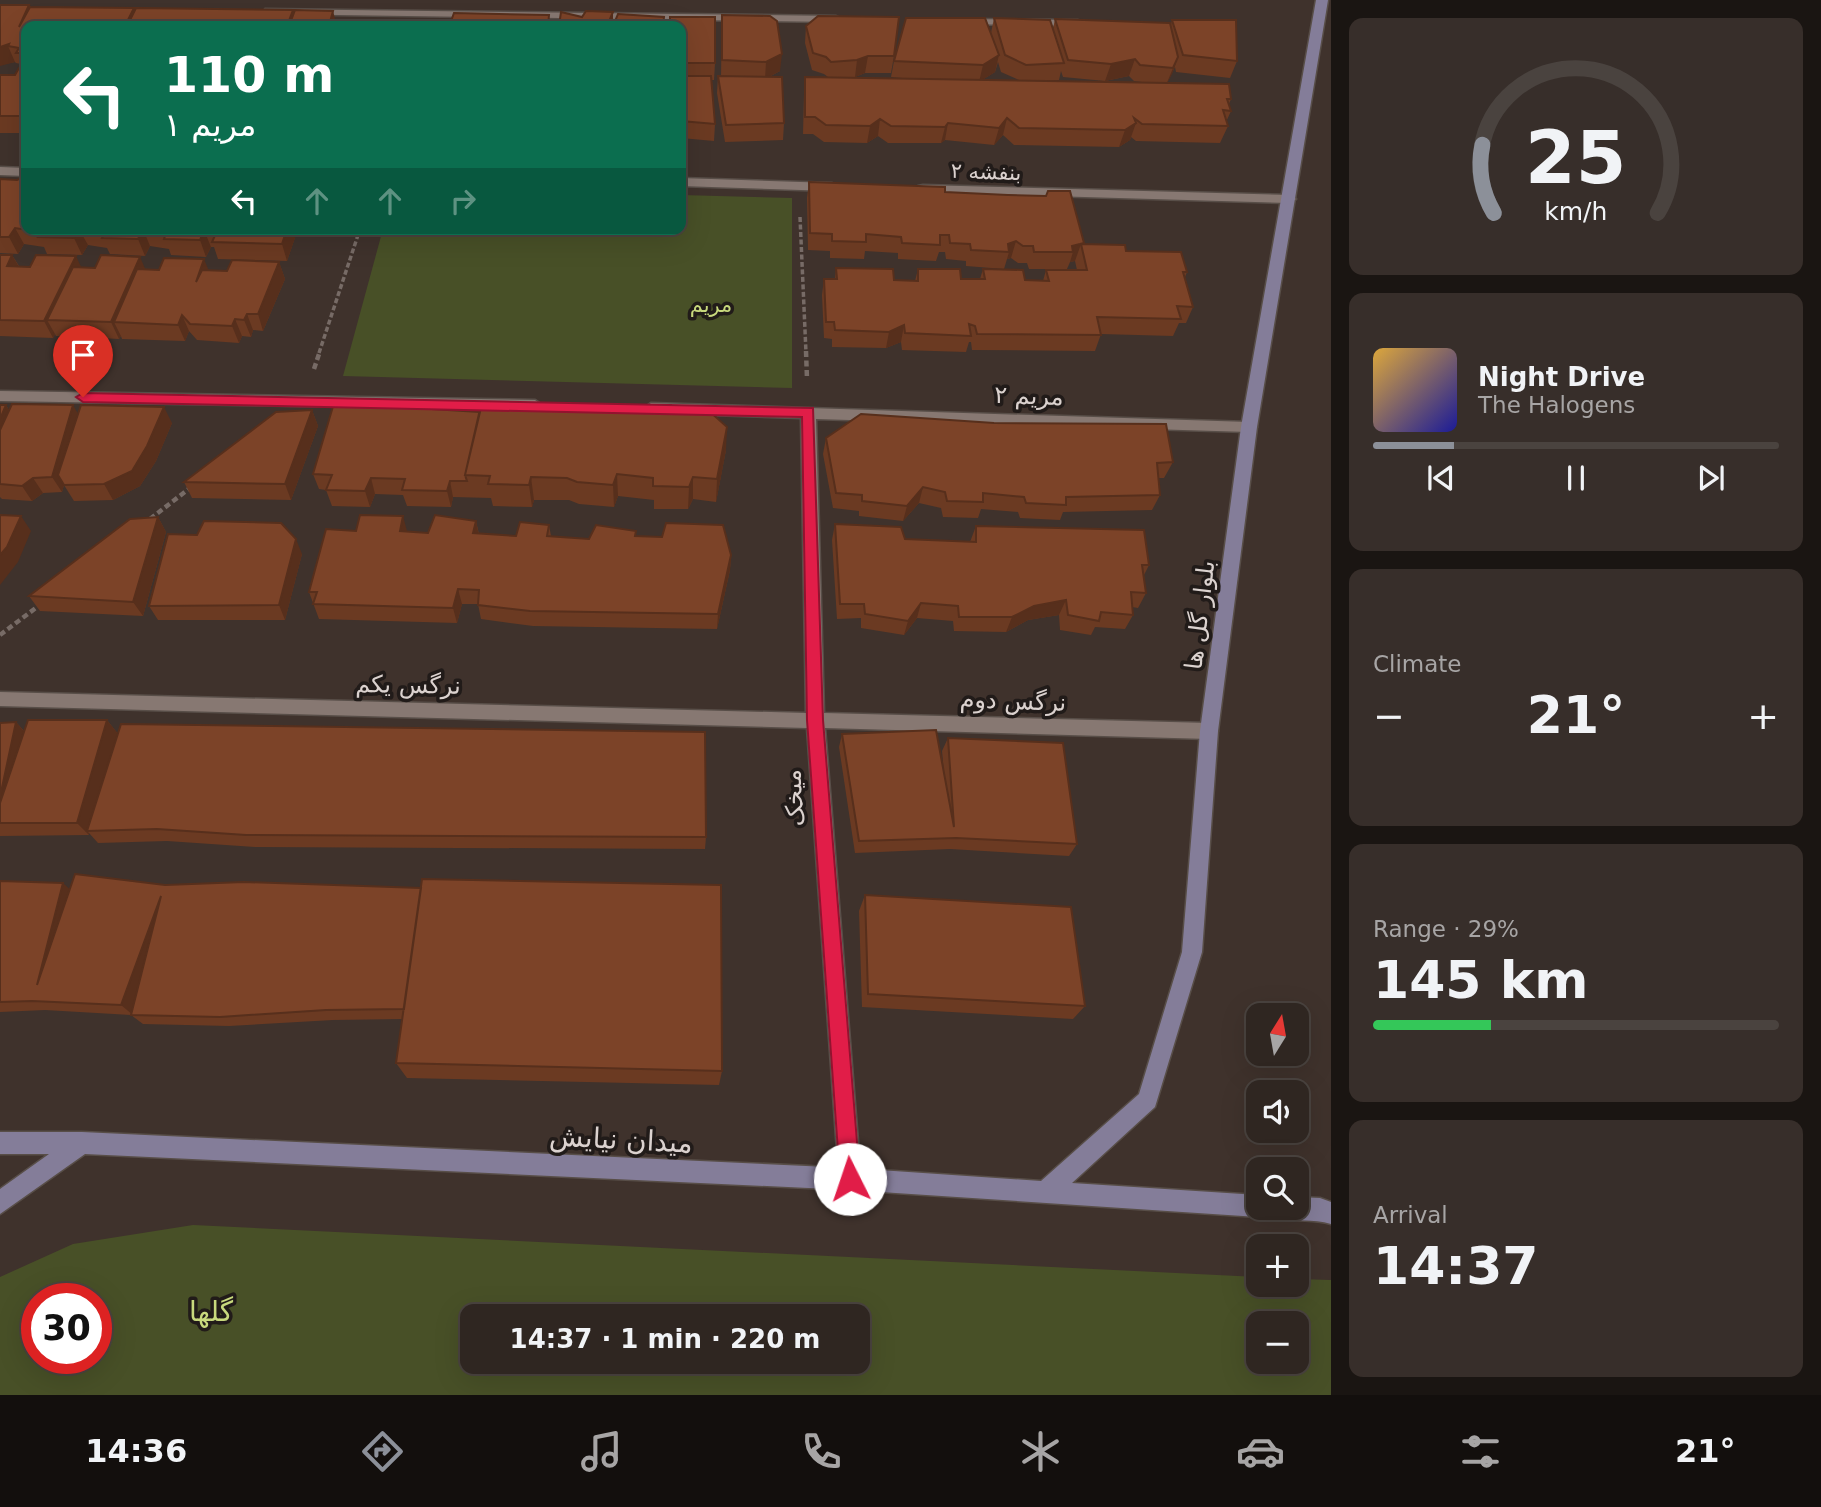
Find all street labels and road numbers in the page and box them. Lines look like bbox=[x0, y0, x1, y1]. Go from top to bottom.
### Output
street label: بنفشه ۲ bbox=[950, 159, 1022, 185]
street label: مریم ۲ bbox=[994, 381, 1064, 411]
street label: بلوار گل ها bbox=[1179, 559, 1221, 671]
street label: نرگس یکم bbox=[355, 670, 461, 700]
street label: نرگس دوم bbox=[959, 685, 1067, 717]
street label: میخک bbox=[778, 769, 810, 827]
street label: میدان نیایش bbox=[548, 1119, 694, 1160]

